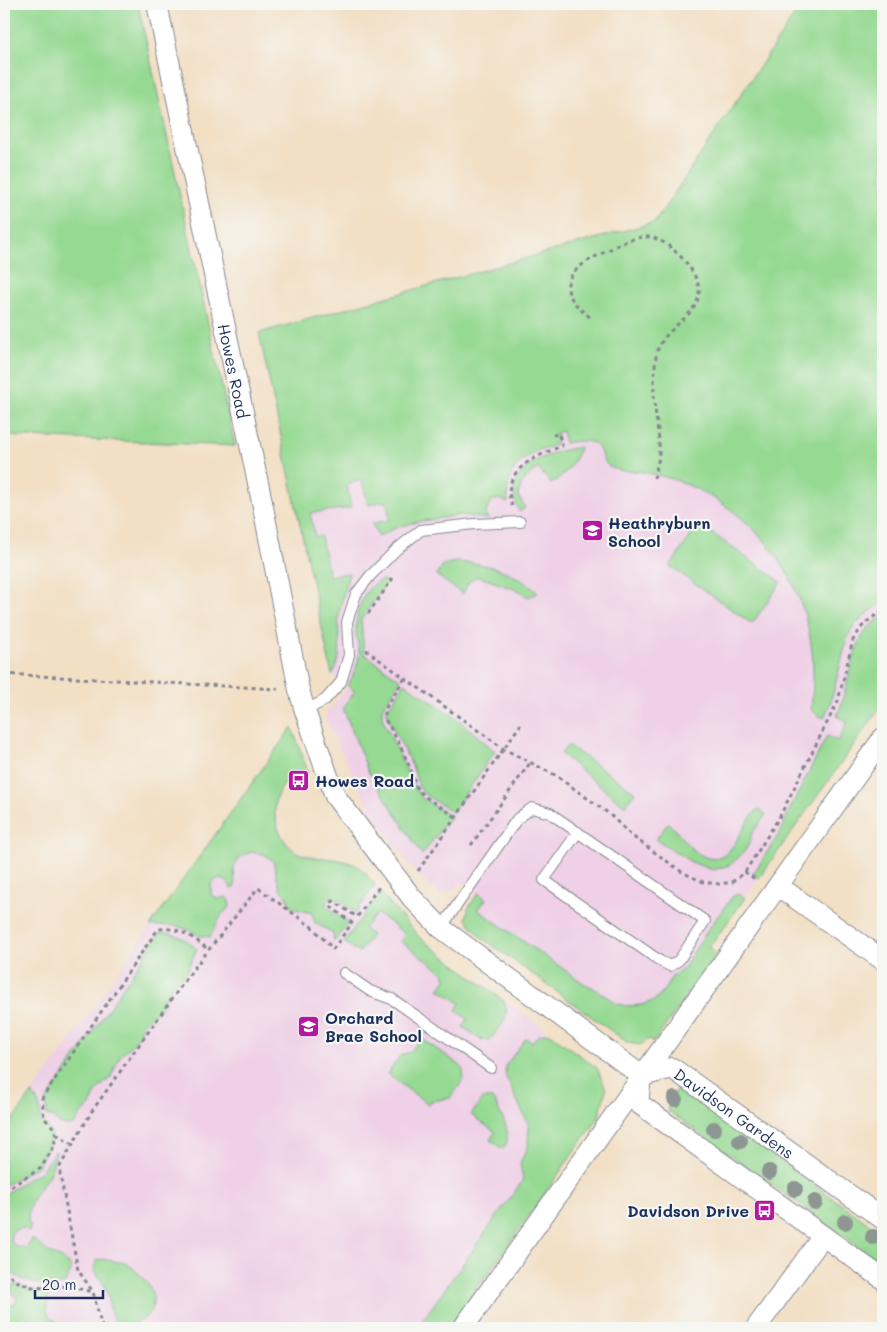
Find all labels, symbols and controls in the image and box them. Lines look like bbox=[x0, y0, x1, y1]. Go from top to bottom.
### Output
street label: Howes Road bbox=[214, 322, 255, 420]
place label: Heathryburn School bbox=[608, 512, 711, 551]
school or university icon: Heathryburn School bbox=[580, 519, 604, 543]
bus stop icon: Howes Road bbox=[287, 768, 311, 792]
place label: Howes Road bbox=[315, 770, 414, 791]
place label: Orchard Brae School bbox=[325, 1007, 422, 1046]
school or university icon: Orchard Brae School bbox=[297, 1014, 321, 1038]
street label: Davidson Gardens bbox=[671, 1063, 799, 1163]
bus stop icon: Davidson Drive bbox=[753, 1198, 777, 1222]
place label: Davidson Drive bbox=[627, 1200, 749, 1221]
scale bar bbox=[35, 1267, 102, 1299]
text: 20 m bbox=[42, 1274, 76, 1294]

